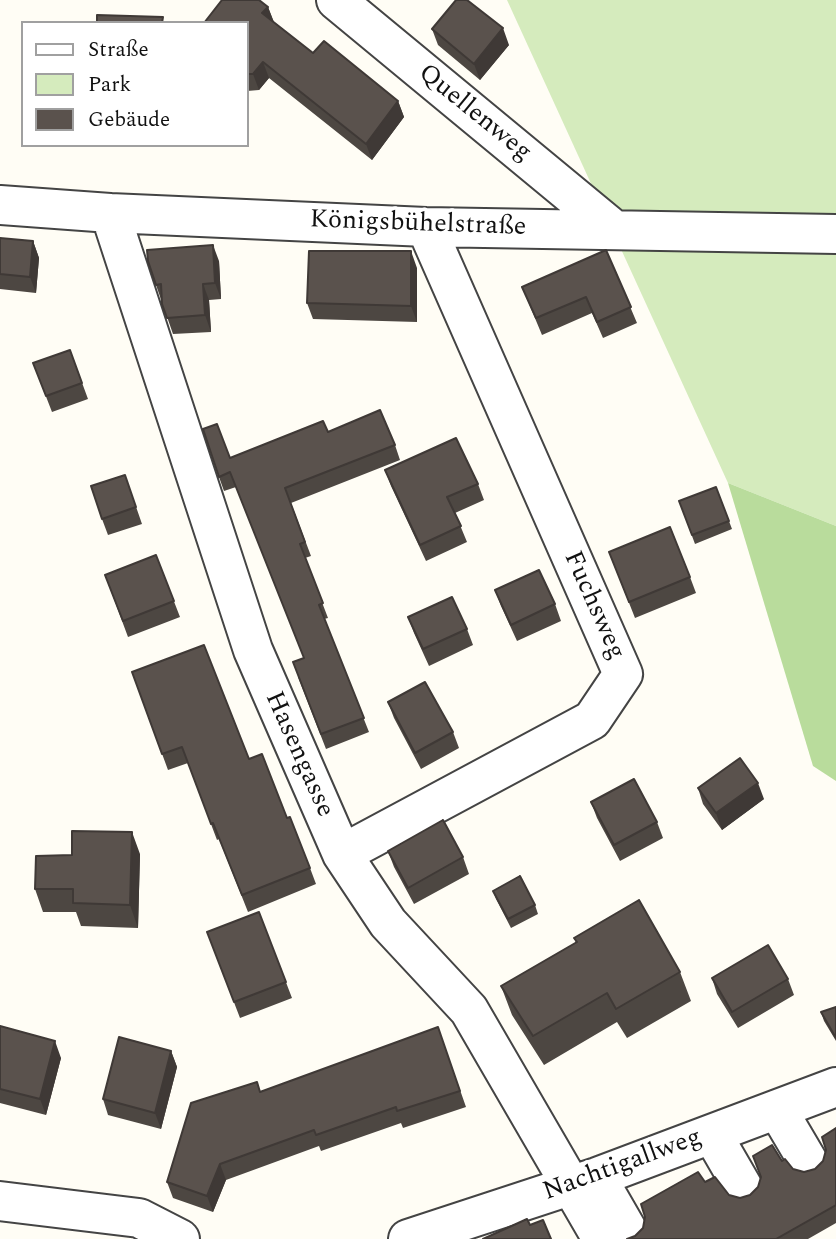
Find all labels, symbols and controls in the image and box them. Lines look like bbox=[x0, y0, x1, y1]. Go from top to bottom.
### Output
legend bbox=[21, 21, 248, 147]
text: Straße bbox=[88, 34, 149, 66]
street label: Quellenweg bbox=[411, 59, 537, 169]
text: Park bbox=[88, 69, 131, 101]
text: Gebäude bbox=[88, 104, 170, 136]
street label: Königsbühelstraße bbox=[309, 206, 527, 244]
street label: Fuchsweg bbox=[555, 547, 631, 665]
street label: Hasengasse bbox=[256, 687, 340, 823]
street label: Nachtigallweg bbox=[540, 1123, 706, 1209]

